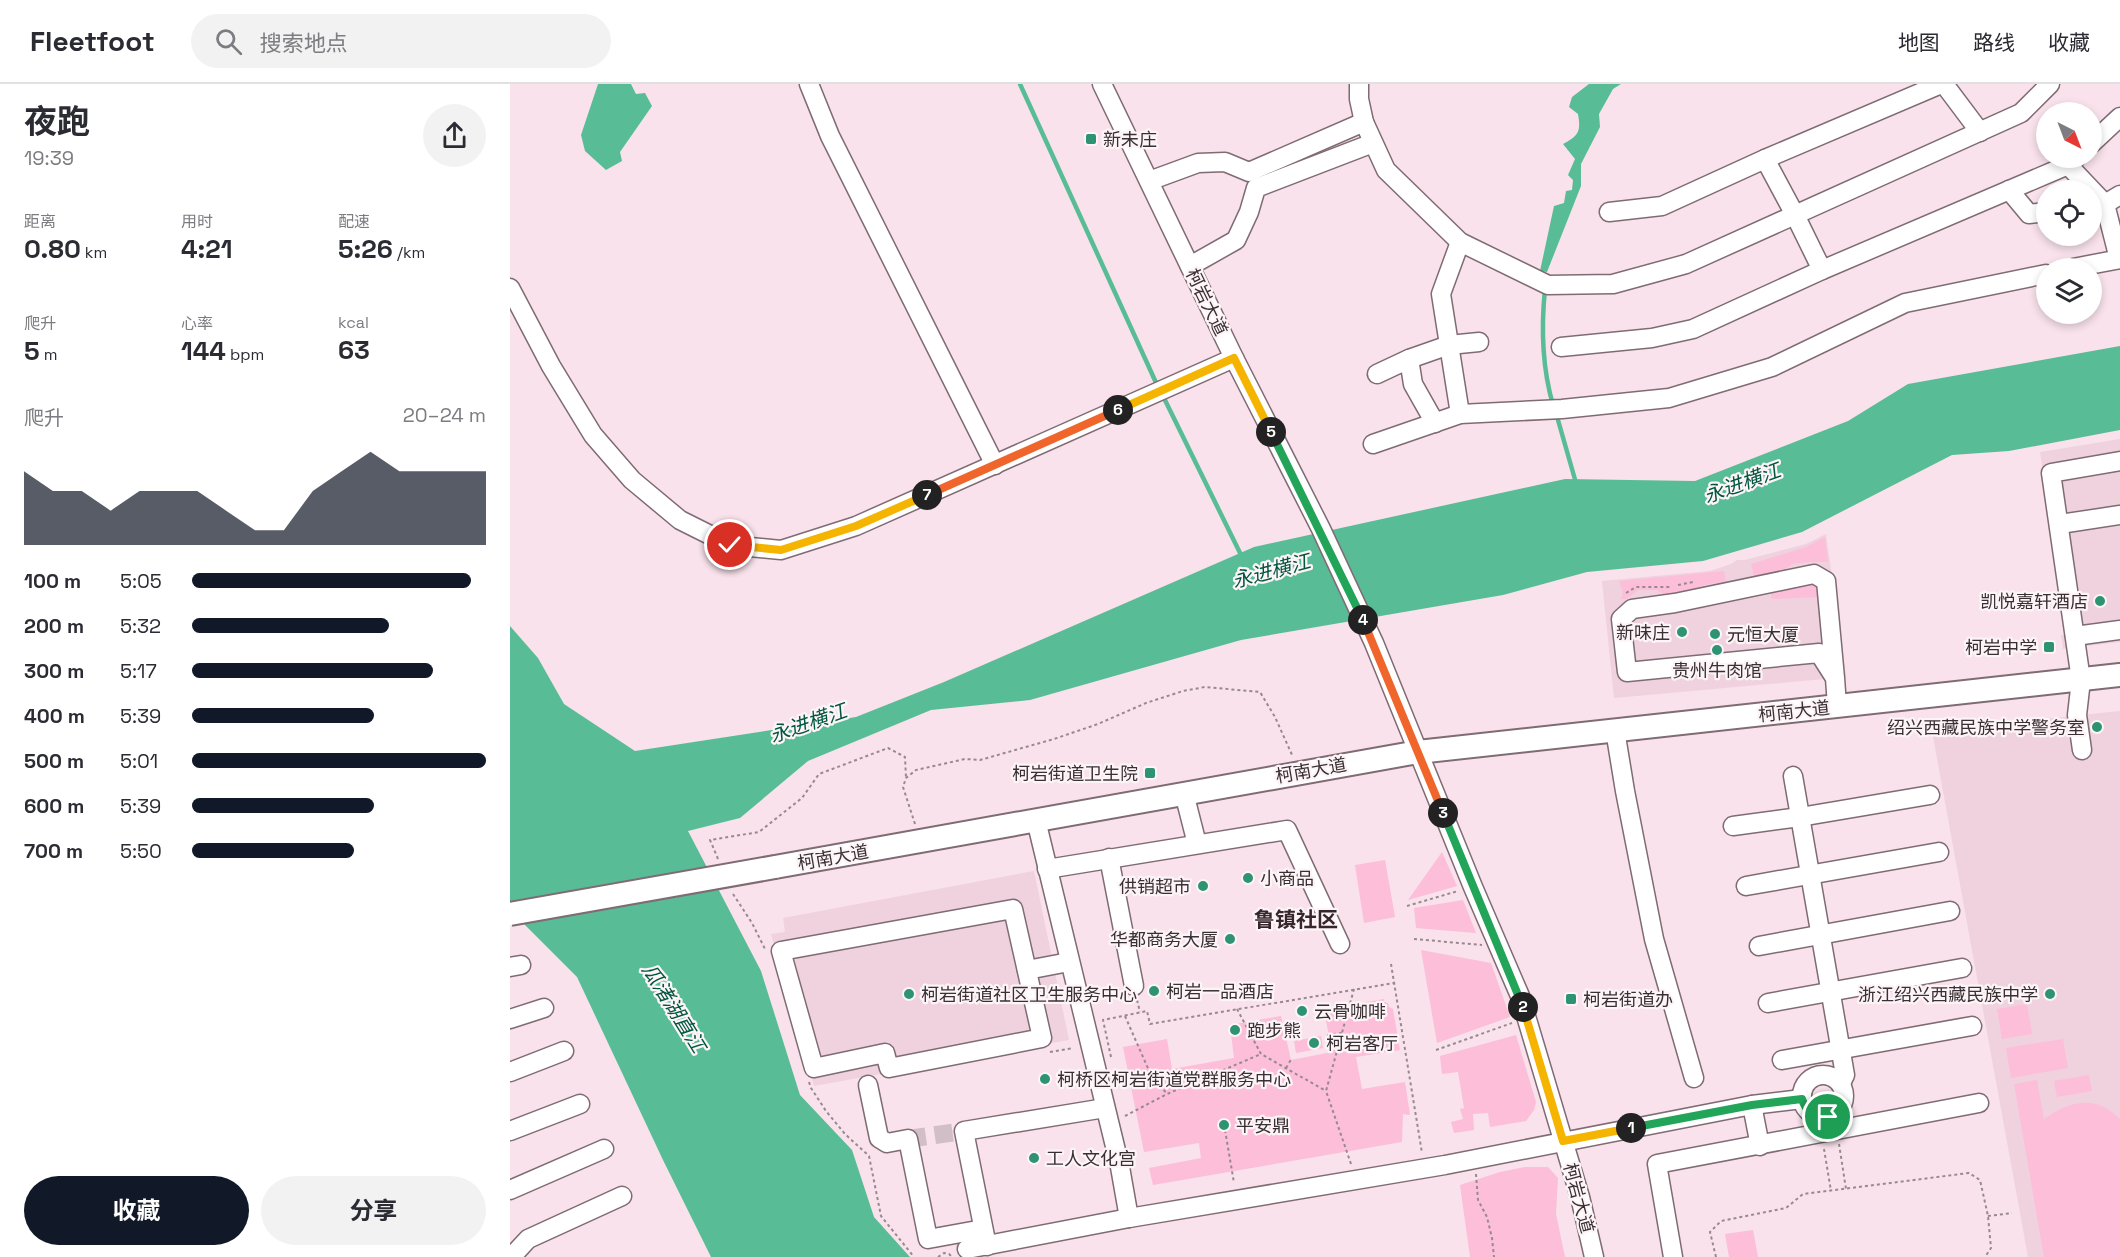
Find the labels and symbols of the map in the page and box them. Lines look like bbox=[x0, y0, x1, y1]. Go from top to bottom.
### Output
north arrow bbox=[2036, 102, 2102, 168]
place label: 新未庄 bbox=[1103, 128, 1157, 151]
marker: 新未庄 bbox=[1084, 132, 1098, 146]
street label: 柯岩大道 bbox=[1181, 265, 1233, 339]
pin: 6 bbox=[1103, 395, 1133, 425]
pin: 5 bbox=[1256, 417, 1286, 447]
water label: 永进横江 bbox=[1700, 456, 1786, 509]
pin: 7 bbox=[912, 480, 942, 510]
pin bbox=[704, 519, 755, 570]
water label: 永进横江 bbox=[1229, 548, 1315, 594]
place label: 凯悦嘉轩酒店 bbox=[1980, 590, 2088, 613]
marker: 凯悦嘉轩酒店 bbox=[2093, 594, 2107, 608]
pin: 4 bbox=[1348, 605, 1378, 635]
place label: 新味庄 bbox=[1616, 621, 1670, 644]
place label: 元恒大厦 bbox=[1727, 623, 1799, 646]
marker: 新味庄 bbox=[1675, 625, 1689, 639]
marker: 元恒大厦 bbox=[1708, 627, 1722, 641]
place label: 柯岩中学 bbox=[1965, 636, 2037, 659]
marker: 柯岩中学 bbox=[2042, 640, 2056, 654]
marker: 贵州牛肉馆 bbox=[1710, 643, 1724, 657]
place label: 贵州牛肉馆 bbox=[1672, 659, 1762, 682]
street label: 柯南大道 bbox=[1757, 696, 1831, 726]
water label: 永进横江 bbox=[766, 697, 852, 748]
place label: 绍兴西藏民族中学警务室 bbox=[1887, 716, 2085, 739]
marker: 绍兴西藏民族中学警务室 bbox=[2090, 720, 2104, 734]
street label: 柯南大道 bbox=[1274, 752, 1348, 788]
place label: 柯岩街道卫生院 bbox=[1012, 762, 1138, 785]
marker: 柯岩街道卫生院 bbox=[1143, 766, 1157, 780]
pin: 3 bbox=[1428, 798, 1458, 828]
street label: 柯南大道 bbox=[796, 839, 870, 875]
place label: 小商品 bbox=[1260, 867, 1314, 890]
marker: 小商品 bbox=[1241, 871, 1255, 885]
place label: 供销超市 bbox=[1119, 875, 1191, 898]
marker: 供销超市 bbox=[1196, 879, 1210, 893]
district label: 鲁镇社区 bbox=[1254, 906, 1338, 933]
place label: 华都商务大厦 bbox=[1110, 928, 1218, 951]
marker: 华都商务大厦 bbox=[1223, 932, 1237, 946]
water label: 瓜渚湖直江 bbox=[636, 959, 713, 1059]
place label: 柯岩一品酒店 bbox=[1166, 980, 1274, 1003]
place label: 柯岩街道社区卫生服务中心 bbox=[921, 983, 1137, 1006]
place label: 浙江绍兴西藏民族中学 bbox=[1858, 983, 2038, 1006]
marker: 柯岩一品酒店 bbox=[1147, 984, 1161, 998]
marker: 柯岩街道社区卫生服务中心 bbox=[902, 987, 916, 1001]
marker: 浙江绍兴西藏民族中学 bbox=[2043, 987, 2057, 1001]
place label: 柯岩街道办 bbox=[1583, 988, 1673, 1011]
pin: 2 bbox=[1508, 992, 1538, 1022]
marker: 柯岩街道办 bbox=[1564, 992, 1578, 1006]
place label: 云骨咖啡 bbox=[1314, 1000, 1386, 1023]
marker: 云骨咖啡 bbox=[1295, 1004, 1309, 1018]
place label: 跑步熊 bbox=[1247, 1019, 1301, 1042]
marker: 跑步熊 bbox=[1228, 1023, 1242, 1037]
place label: 柯岩客厅 bbox=[1326, 1032, 1398, 1055]
marker: 柯岩客厅 bbox=[1307, 1036, 1321, 1050]
place label: 柯桥区柯岩街道党群服务中心 bbox=[1057, 1068, 1291, 1091]
marker: 柯桥区柯岩街道党群服务中心 bbox=[1038, 1072, 1052, 1086]
pin bbox=[1802, 1091, 1853, 1142]
pin: 1 bbox=[1616, 1113, 1646, 1143]
place label: 平安鼎 bbox=[1236, 1114, 1290, 1137]
marker: 平安鼎 bbox=[1217, 1118, 1231, 1132]
place label: 工人文化宫 bbox=[1046, 1147, 1136, 1170]
marker: 工人文化宫 bbox=[1027, 1151, 1041, 1165]
street label: 柯岩大道 bbox=[1559, 1160, 1599, 1236]

